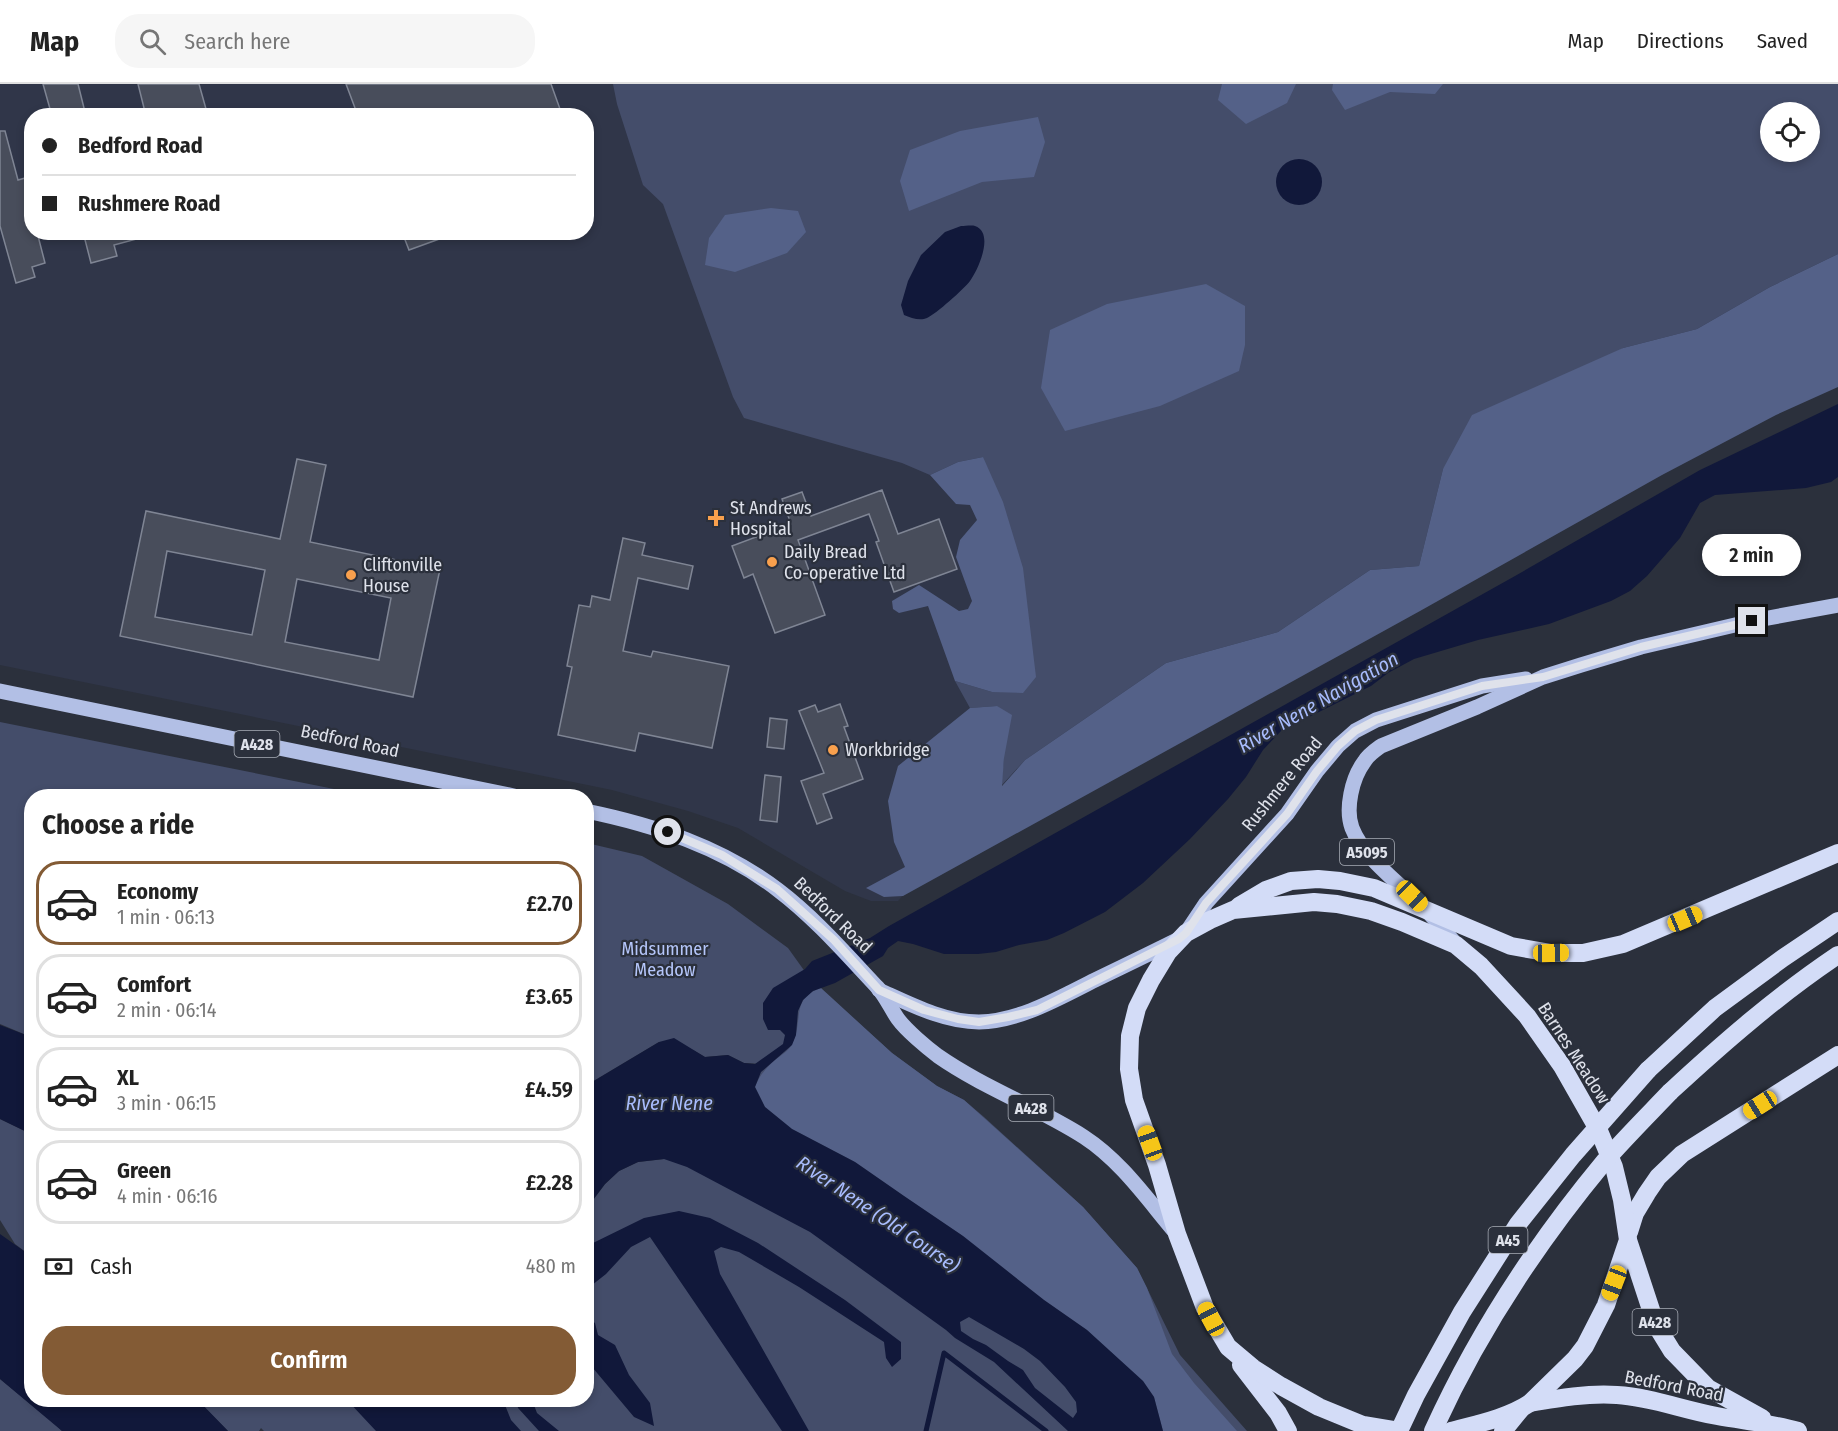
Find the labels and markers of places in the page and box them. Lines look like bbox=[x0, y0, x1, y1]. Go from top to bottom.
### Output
place label: St Andrews Hospital bbox=[730, 497, 812, 540]
marker: St Andrews Hospital bbox=[707, 509, 725, 527]
place label: Daily Bread Co-operative Ltd bbox=[784, 541, 906, 584]
place label: Cliftonville House bbox=[363, 554, 442, 597]
marker: Daily Bread Co-operative Ltd bbox=[765, 555, 779, 569]
marker: Cliftonville House bbox=[344, 568, 358, 582]
place label: Workbridge bbox=[845, 739, 930, 761]
marker: Workbridge bbox=[826, 743, 840, 757]

